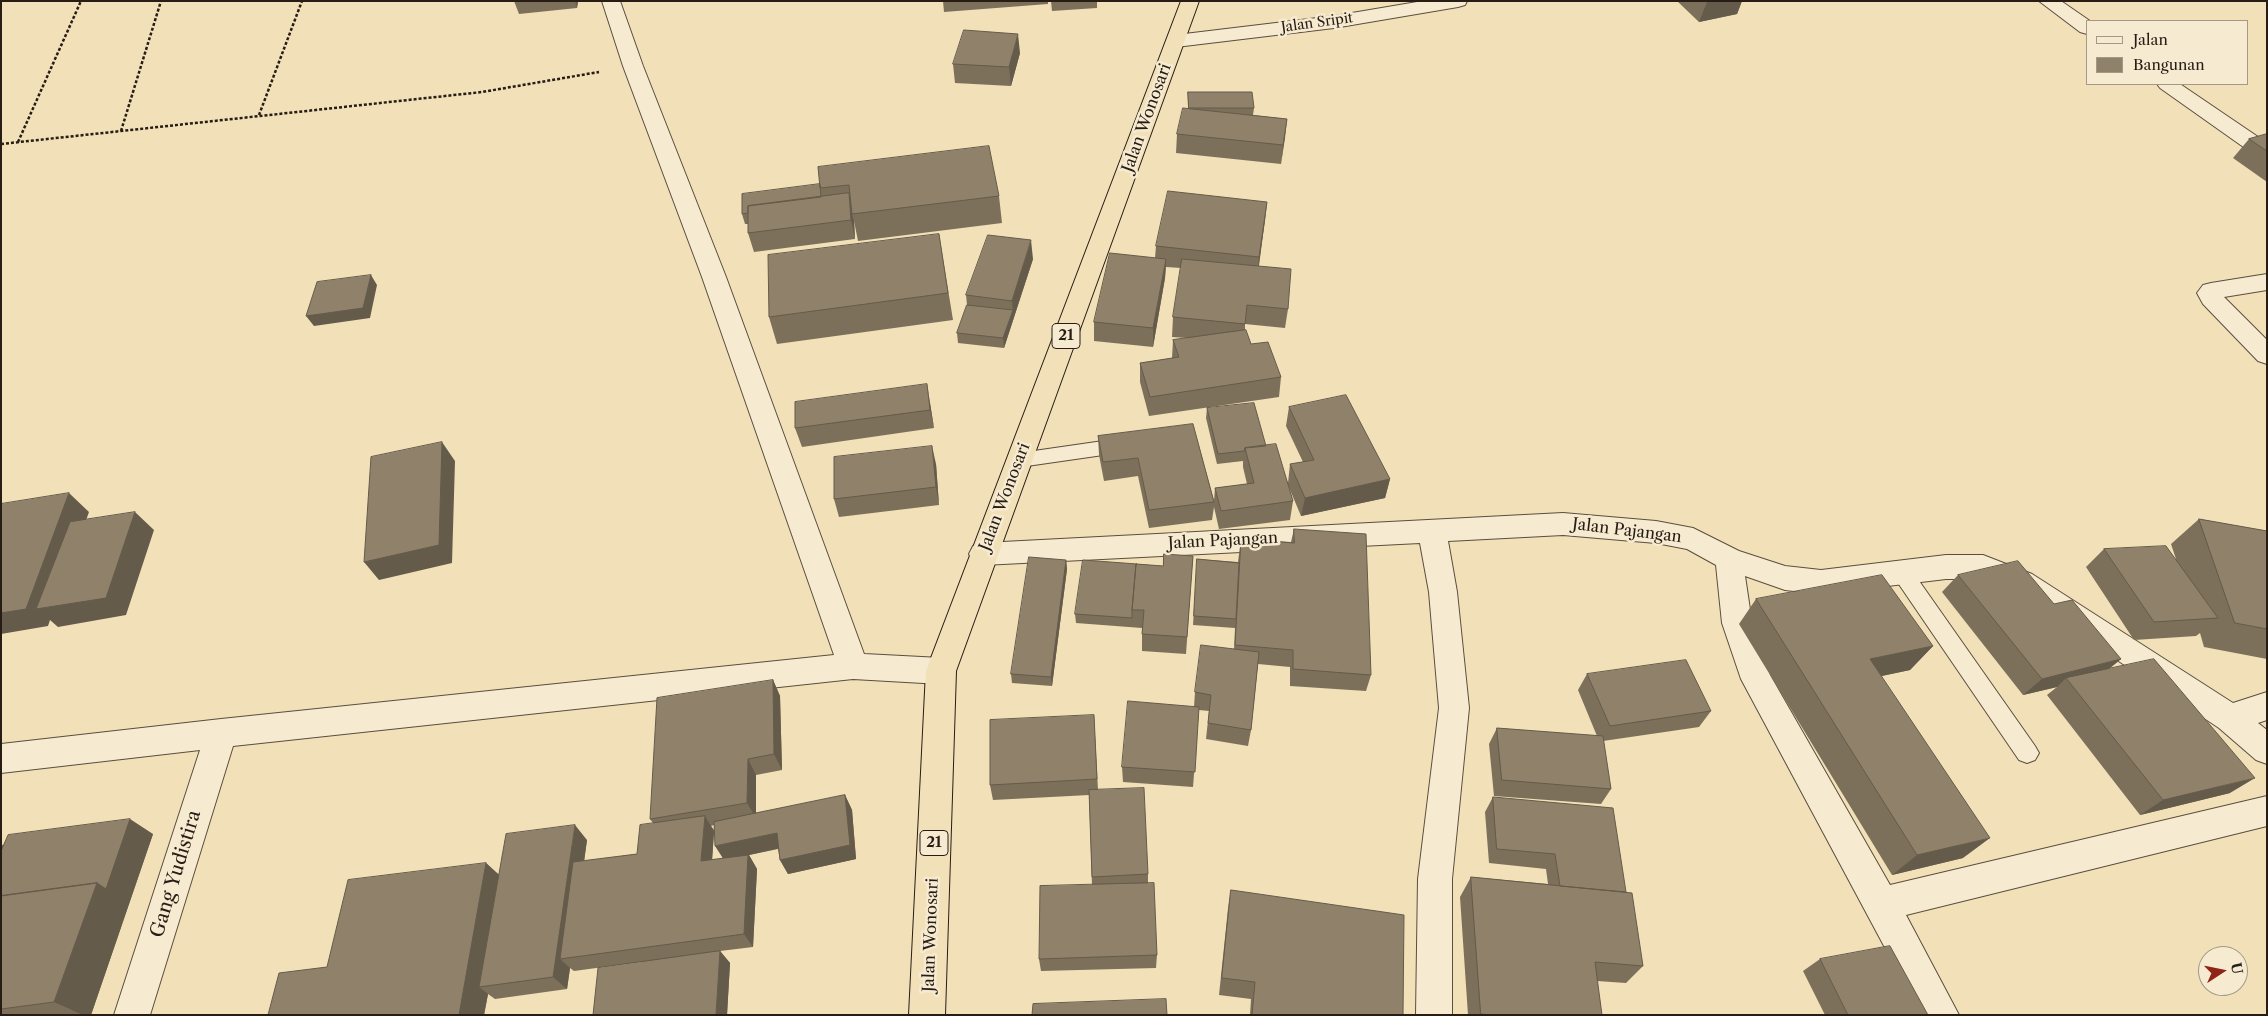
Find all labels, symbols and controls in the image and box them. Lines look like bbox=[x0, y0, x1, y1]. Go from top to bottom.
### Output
street label: Jalan Sripit bbox=[1280, 10, 1354, 36]
legend bbox=[2086, 20, 2248, 85]
text: Jalan bbox=[2133, 30, 2168, 49]
text: Bangunan bbox=[2133, 55, 2205, 74]
street label: Jalan Wonosari bbox=[1118, 61, 1176, 175]
road number: 21 bbox=[1052, 324, 1080, 348]
street label: Jalan Wonosari bbox=[976, 440, 1034, 554]
street label: Jalan Pajangan bbox=[1571, 515, 1683, 547]
street label: Jalan Pajangan bbox=[1168, 529, 1278, 553]
street label: Gang Yudistira bbox=[146, 808, 206, 940]
road number: 21 bbox=[920, 830, 948, 856]
street label: Jalan Wonosari bbox=[919, 878, 943, 992]
north arrow bbox=[2198, 946, 2248, 996]
text: U bbox=[2227, 961, 2247, 976]

